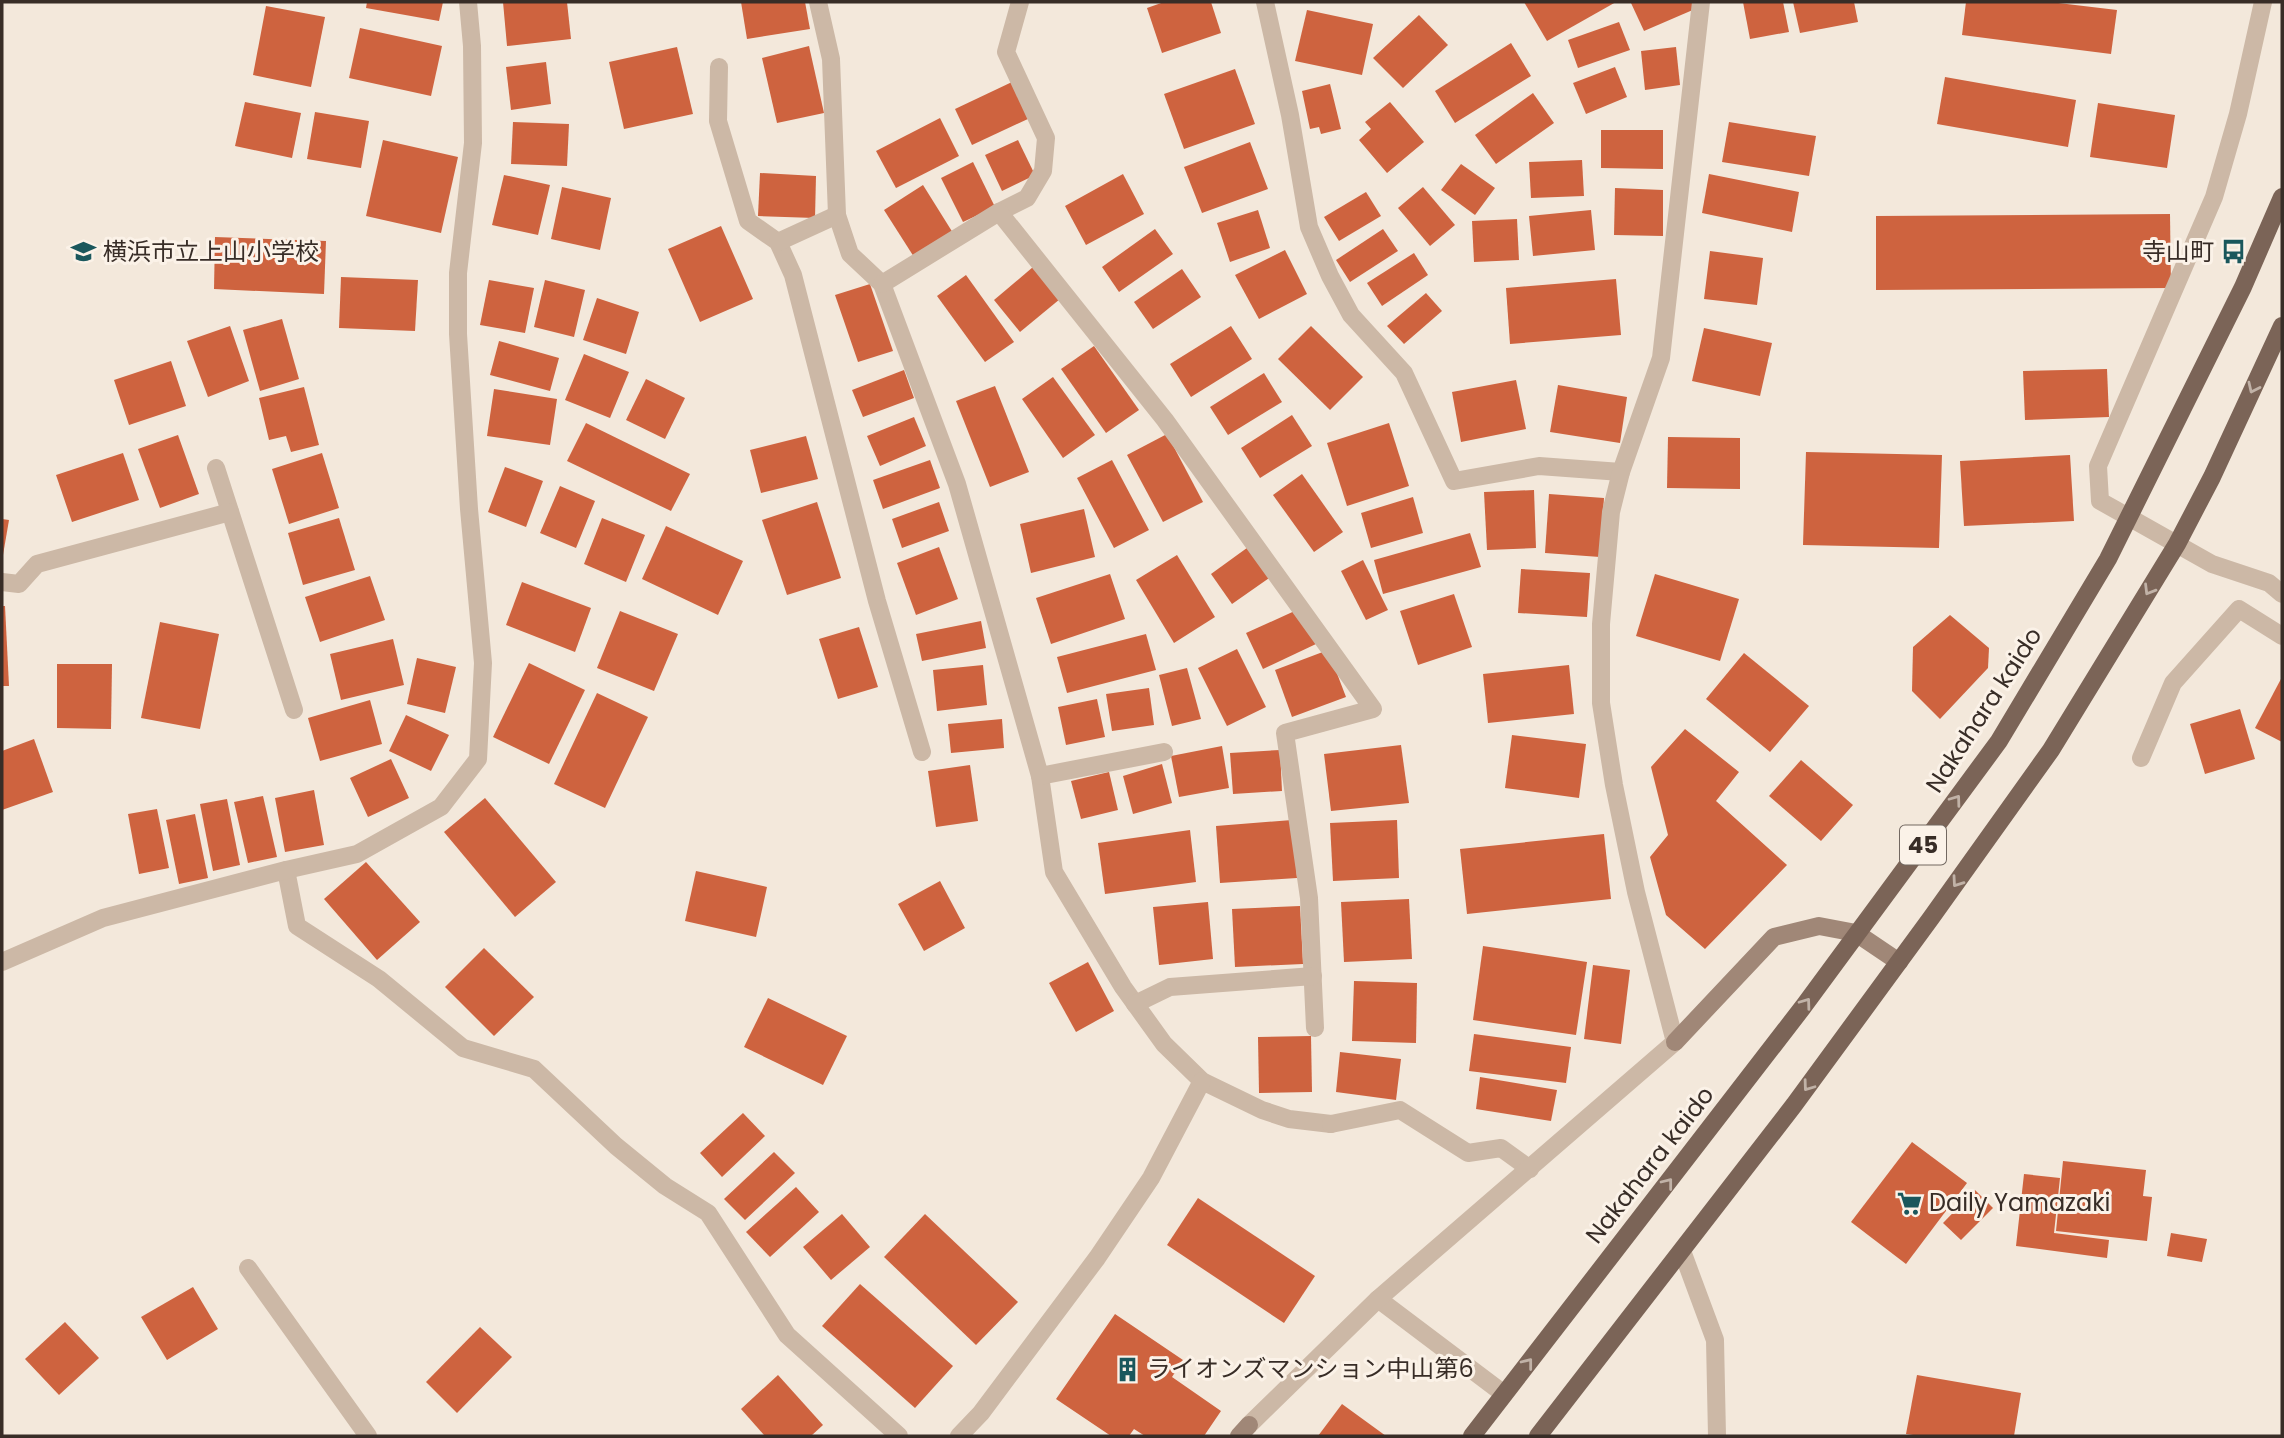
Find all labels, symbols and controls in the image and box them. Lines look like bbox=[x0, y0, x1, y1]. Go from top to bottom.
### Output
place label: 横浜市立上山小学校 bbox=[103, 235, 319, 268]
place label: 寺山町 bbox=[2142, 235, 2214, 268]
school or university icon: 横浜市立上山小学校 bbox=[69, 238, 97, 266]
bus stop icon: 寺山町 bbox=[2220, 238, 2248, 266]
one-way arrow bbox=[2248, 381, 2262, 393]
one-way arrow bbox=[2144, 582, 2157, 595]
street label: Nakahara kaido bbox=[1918, 621, 2049, 799]
one-way arrow bbox=[1948, 795, 1960, 808]
road number: 45 bbox=[1900, 825, 1946, 864]
one-way arrow bbox=[1953, 874, 1965, 887]
one-way arrow bbox=[1798, 998, 1811, 1011]
one-way arrow bbox=[1804, 1078, 1817, 1091]
street label: Nakahara kaido bbox=[1578, 1079, 1721, 1250]
one-way arrow bbox=[1659, 1178, 1672, 1191]
place label: Daily Yamazaki bbox=[1929, 1186, 2111, 1219]
supermarket icon: Daily Yamazaki bbox=[1895, 1189, 1923, 1217]
place label: ライオンズマンション中山第6 bbox=[1147, 1352, 1474, 1385]
building icon: ライオンズマンション中山第6 bbox=[1113, 1355, 1141, 1383]
one-way arrow bbox=[1520, 1358, 1533, 1371]

